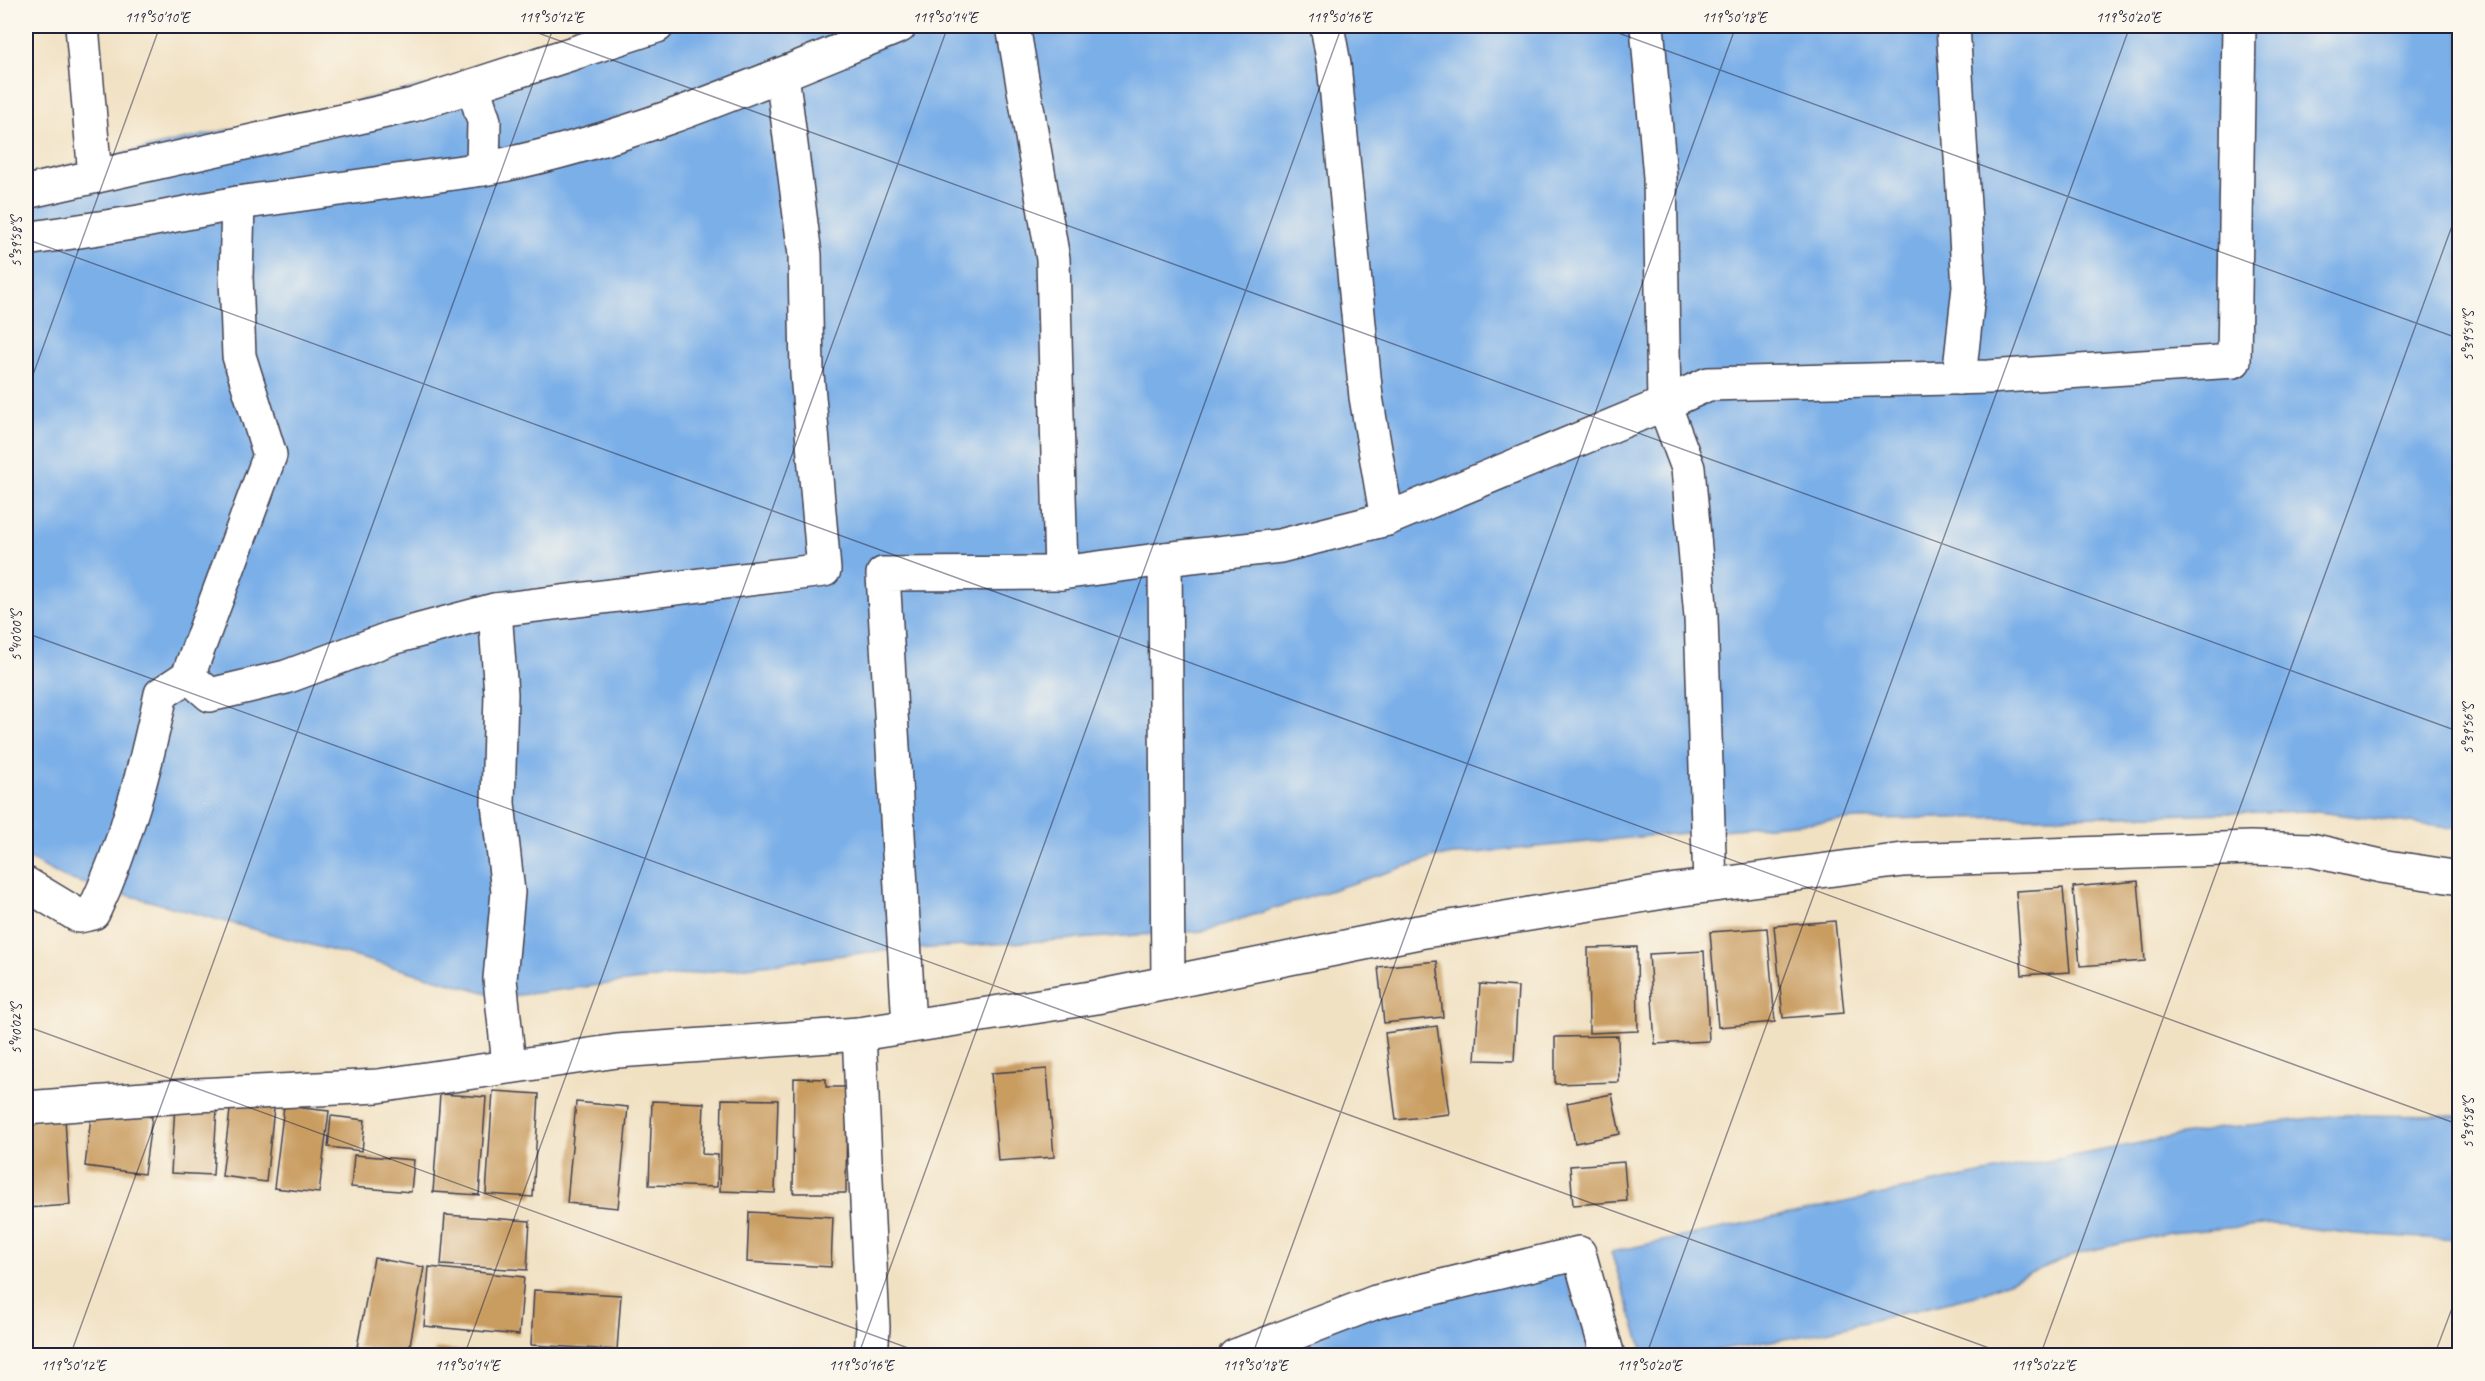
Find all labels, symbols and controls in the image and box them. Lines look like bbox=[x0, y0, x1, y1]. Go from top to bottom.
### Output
text: 119°50'10"E bbox=[125, 8, 191, 27]
text: 119°50'12"E bbox=[519, 8, 585, 27]
text: 119°50'14"E bbox=[913, 8, 979, 27]
text: 119°50'16"E bbox=[1307, 8, 1373, 27]
text: 119°50'18"E bbox=[1702, 8, 1768, 27]
text: 119°50'20"E bbox=[2096, 8, 2162, 27]
text: 5°39'58"S bbox=[7, 214, 26, 267]
text: 5°39'54"S bbox=[2459, 308, 2478, 361]
text: 5°40'00"S bbox=[7, 608, 26, 661]
text: 5°39'56"S bbox=[2459, 701, 2478, 754]
text: 5°40'02"S bbox=[7, 1001, 26, 1054]
text: 5°39'58"S bbox=[2459, 1095, 2478, 1148]
text: 119°50'12"E bbox=[41, 1356, 107, 1375]
text: 119°50'14"E bbox=[435, 1356, 501, 1375]
text: 119°50'16"E bbox=[829, 1356, 895, 1375]
text: 119°50'18"E bbox=[1223, 1356, 1289, 1375]
text: 119°50'20"E bbox=[1617, 1356, 1683, 1375]
text: 119°50'22"E bbox=[2011, 1356, 2077, 1375]

